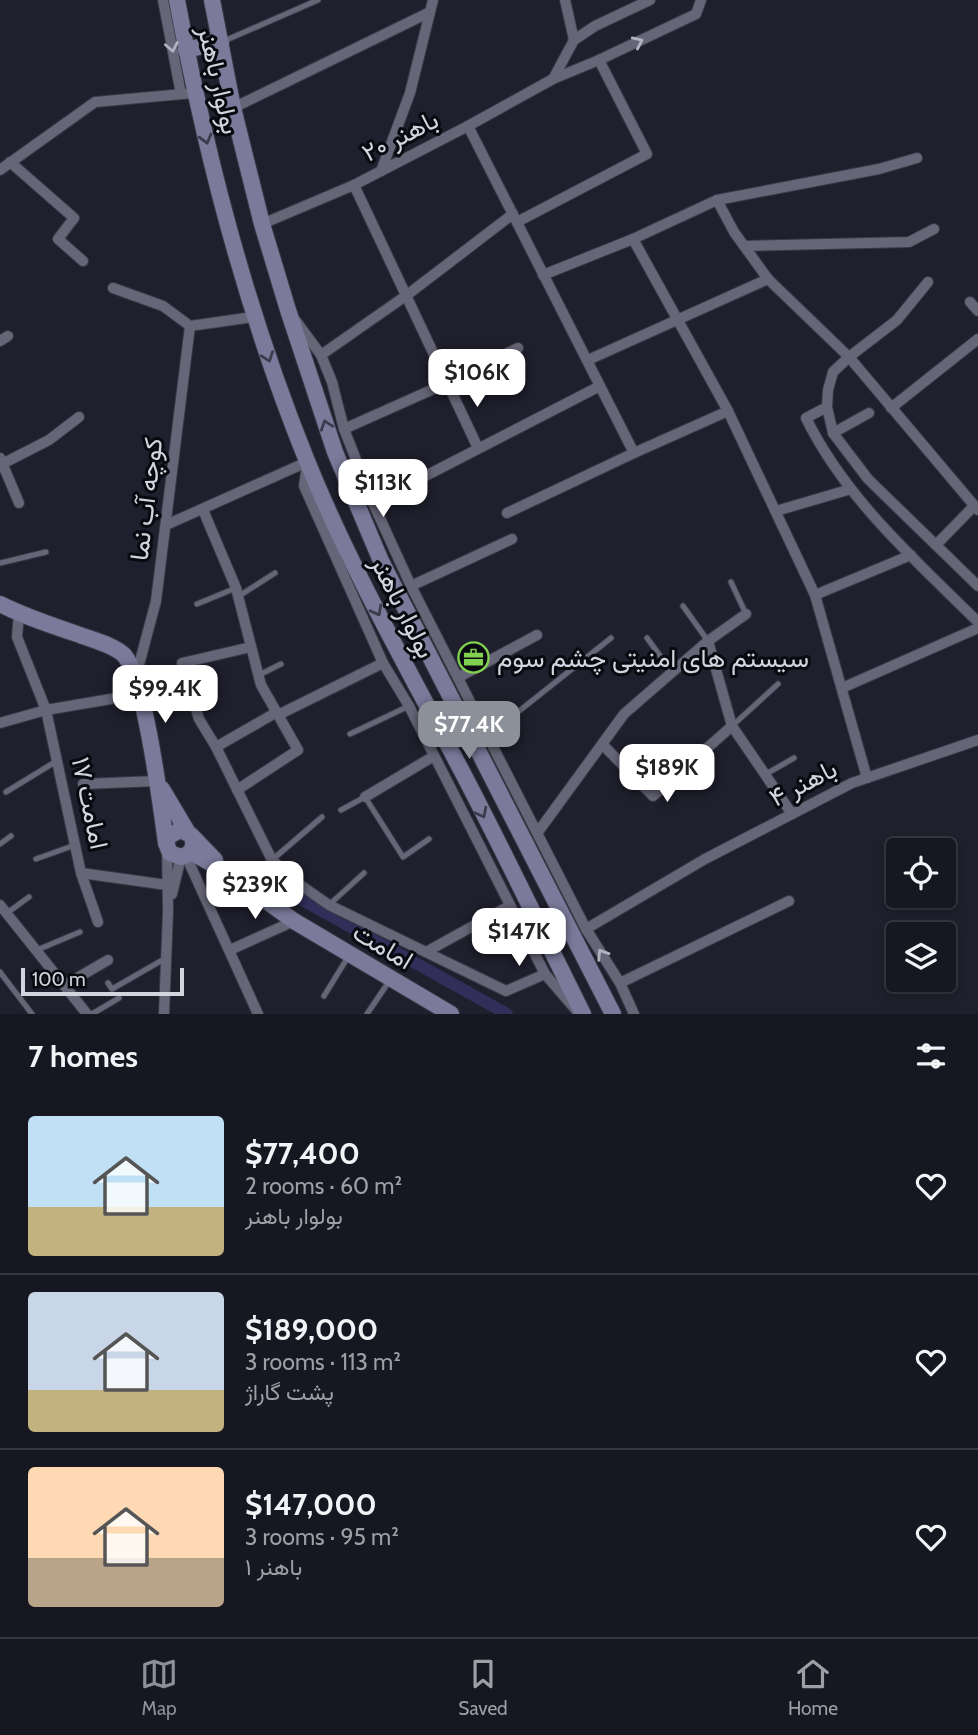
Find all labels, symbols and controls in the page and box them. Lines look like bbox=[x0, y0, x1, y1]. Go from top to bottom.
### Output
street label: بولوار باهنر bbox=[191, 22, 247, 137]
one-way arrow bbox=[631, 36, 643, 50]
one-way arrow bbox=[163, 41, 178, 53]
street label: باهنر ۲۰ bbox=[356, 103, 444, 169]
one-way arrow bbox=[198, 132, 212, 144]
pin: $106K bbox=[428, 350, 526, 409]
one-way arrow bbox=[260, 351, 274, 363]
text: $106K bbox=[444, 358, 510, 386]
one-way arrow bbox=[320, 419, 334, 431]
street label: کوچه آب نما bbox=[123, 436, 171, 563]
pin: $113K bbox=[334, 460, 432, 519]
text: $113K bbox=[354, 468, 412, 496]
street label: بولوار باهنر bbox=[363, 550, 442, 663]
one-way arrow bbox=[369, 604, 382, 616]
office icon: سیستم های امنیتی چشم سوم bbox=[457, 641, 491, 675]
place label: سیستم های امنیتی چشم سوم bbox=[497, 642, 809, 676]
pin: $99.4K bbox=[108, 666, 222, 725]
text: $99.4K bbox=[129, 674, 201, 702]
pin: $77.4K bbox=[412, 702, 526, 761]
text: $77.4K bbox=[434, 710, 504, 738]
pin: $189K bbox=[618, 744, 716, 804]
street label: باهنر ۴ bbox=[764, 752, 842, 814]
text: $189K bbox=[635, 753, 699, 781]
street label: امامت ۱۷ bbox=[65, 754, 115, 852]
one-way arrow bbox=[474, 806, 488, 818]
map controls bbox=[886, 838, 956, 992]
button: locate bbox=[886, 838, 956, 908]
pin: $239K bbox=[206, 862, 304, 921]
text: $239K bbox=[222, 870, 288, 898]
pin: $147K bbox=[470, 908, 568, 968]
street label: امامت bbox=[347, 916, 419, 976]
text: $147K bbox=[488, 917, 550, 945]
button: layers bbox=[886, 922, 956, 992]
one-way arrow bbox=[597, 949, 610, 962]
scale bar bbox=[21, 965, 184, 997]
text: 100 m bbox=[32, 968, 86, 991]
icon: filters bbox=[912, 1037, 950, 1075]
text: 7 homes bbox=[28, 1038, 138, 1075]
text: $77,400 bbox=[245, 1135, 360, 1172]
icon: home bbox=[84, 1144, 168, 1228]
icon: heart bbox=[912, 1167, 950, 1205]
text: 2 rooms · 60 m² bbox=[245, 1172, 402, 1200]
text: بولوار باهنر bbox=[245, 1202, 343, 1230]
text: $189,000 bbox=[245, 1311, 378, 1348]
icon: home bbox=[84, 1320, 168, 1404]
icon: heart bbox=[912, 1343, 950, 1381]
text: 3 rooms · 113 m² bbox=[245, 1348, 401, 1376]
text: پشت گاراژ bbox=[245, 1378, 334, 1406]
text: $147,000 bbox=[245, 1486, 377, 1523]
icon: home bbox=[84, 1495, 168, 1579]
icon: heart bbox=[912, 1518, 950, 1556]
text: 3 rooms · 95 m² bbox=[245, 1523, 399, 1551]
text: باهنر ۱ bbox=[245, 1553, 302, 1581]
tab: Map bbox=[140, 1655, 178, 1720]
tab: Saved bbox=[458, 1655, 508, 1720]
tab: Home bbox=[788, 1655, 838, 1720]

